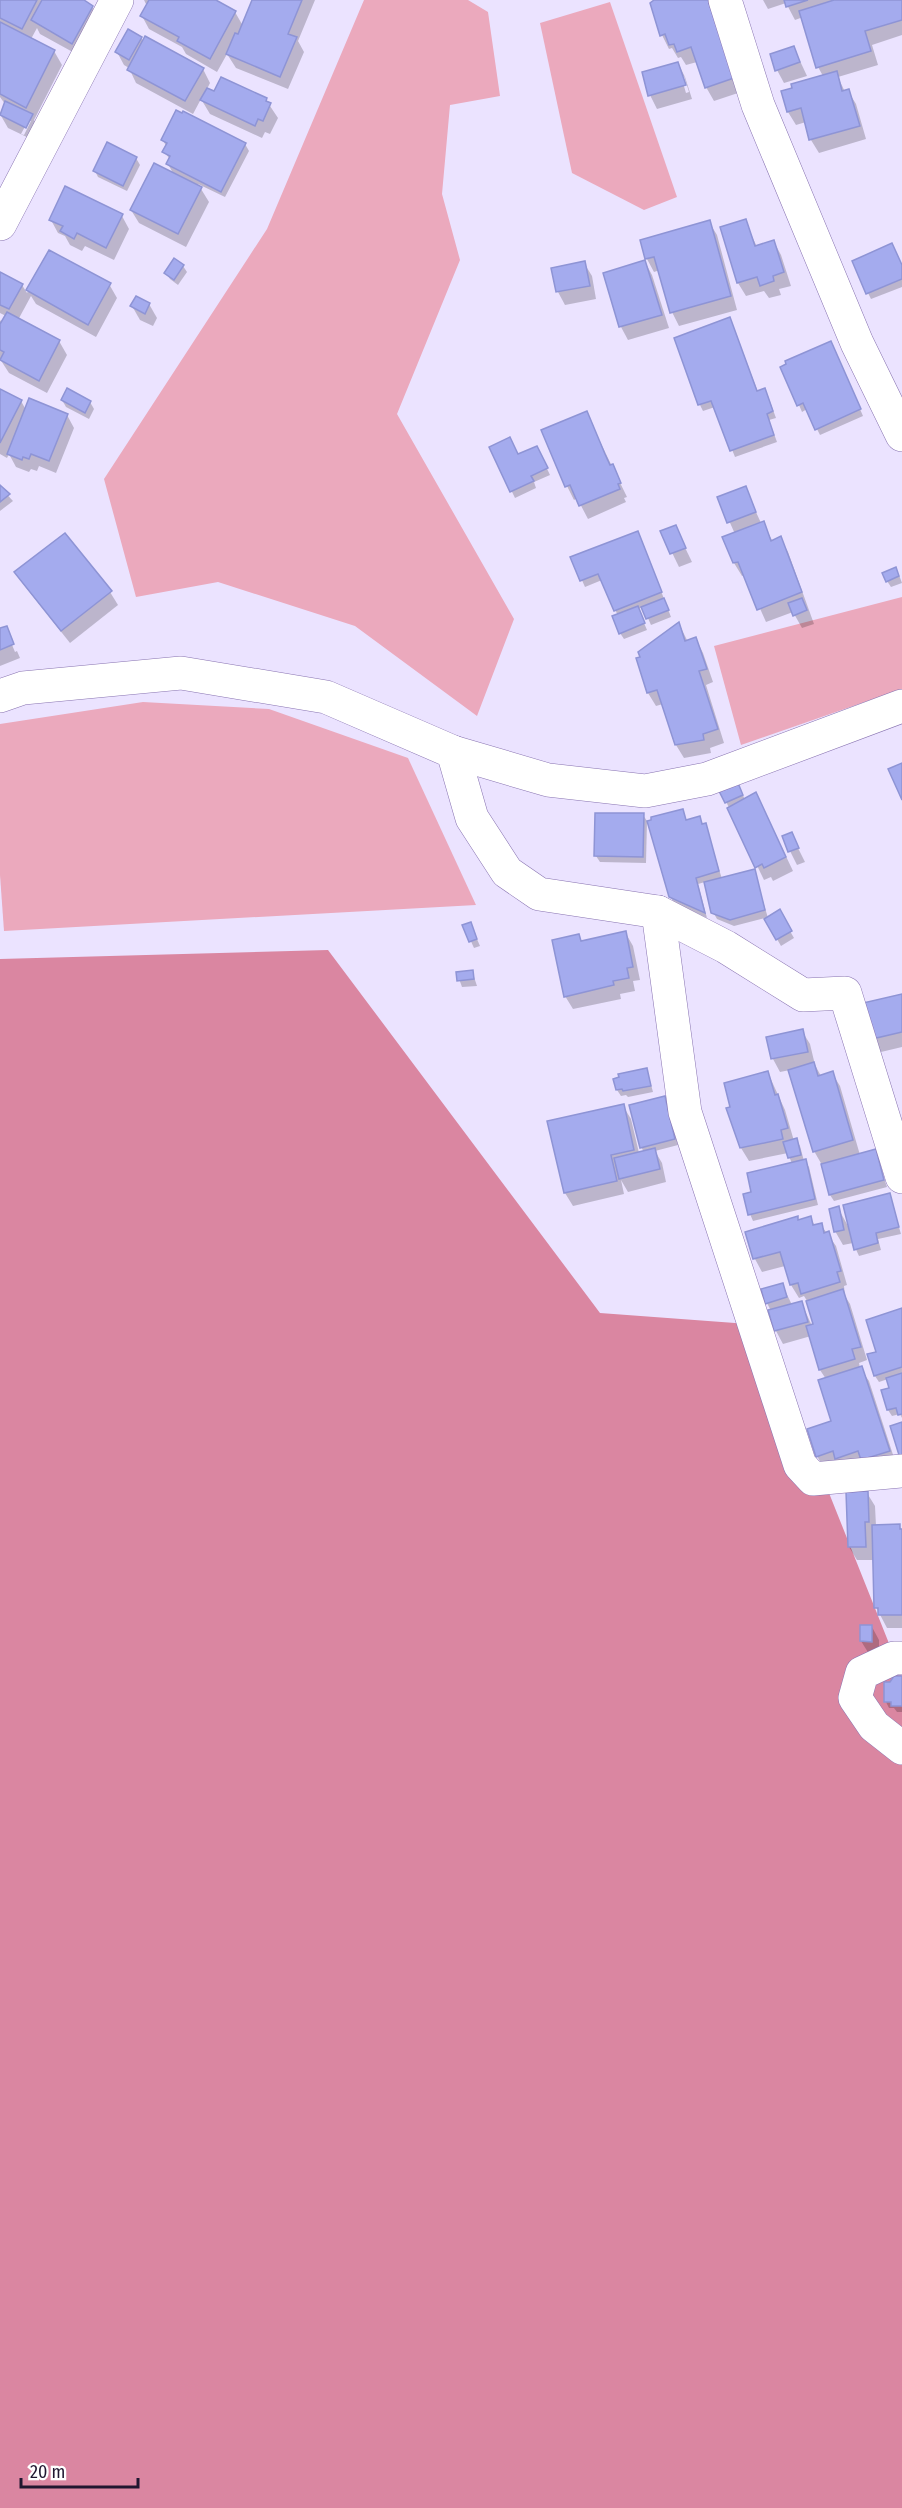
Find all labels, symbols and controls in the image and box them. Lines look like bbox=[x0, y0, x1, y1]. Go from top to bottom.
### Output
scale bar bbox=[21, 2451, 138, 2489]
text: 20 m bbox=[30, 2461, 65, 2483]

